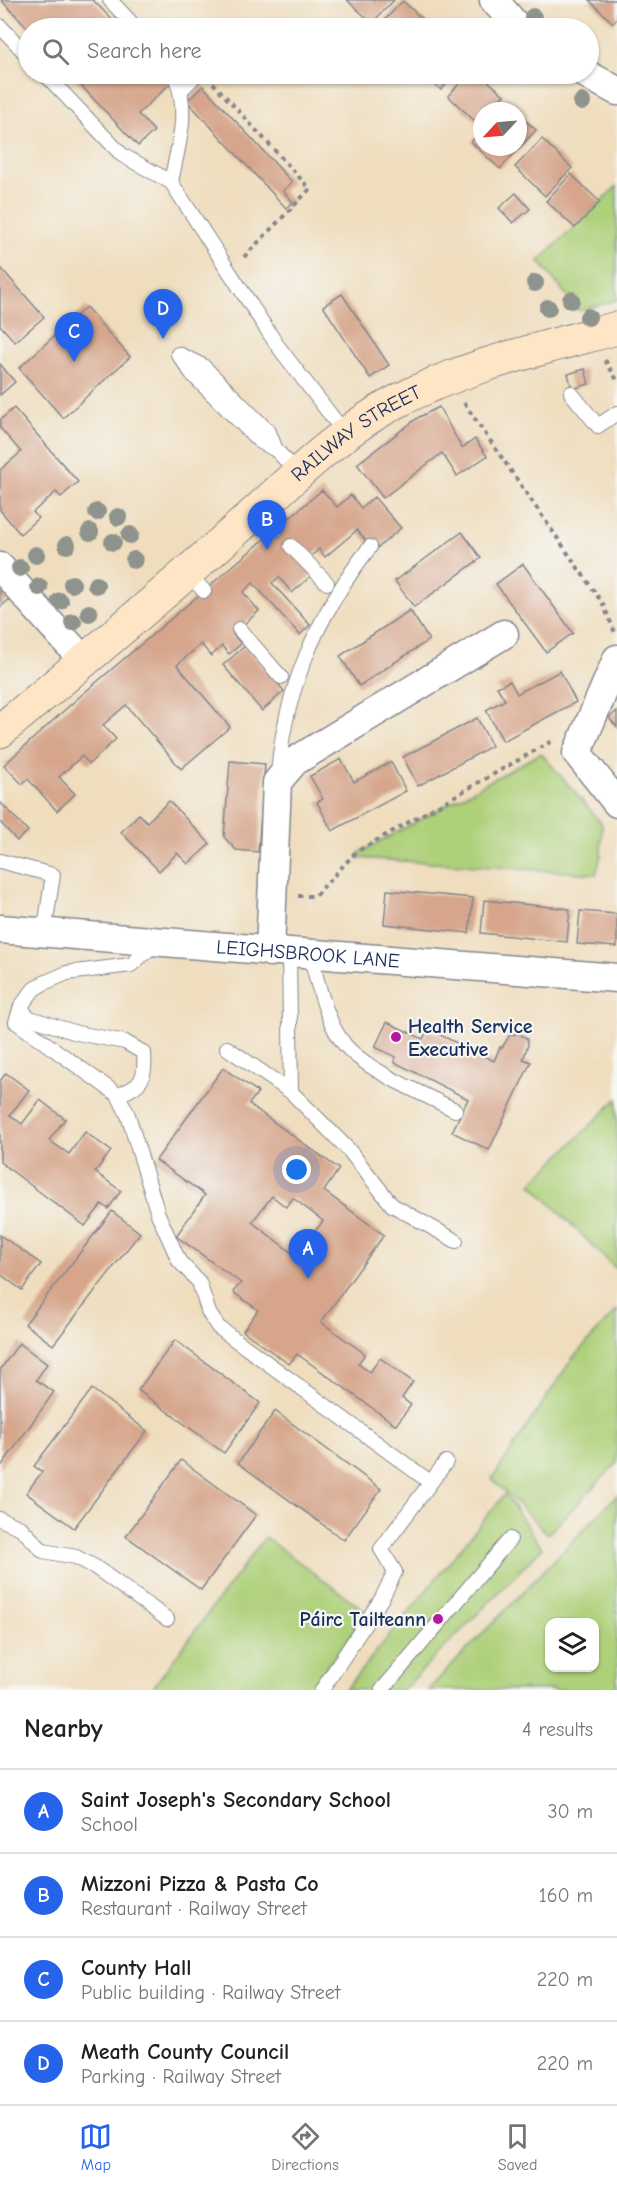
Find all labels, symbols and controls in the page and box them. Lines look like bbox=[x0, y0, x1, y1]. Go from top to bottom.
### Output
search box bbox=[18, 18, 599, 84]
icon: search bbox=[39, 35, 72, 68]
text: Search here bbox=[87, 38, 202, 64]
north arrow bbox=[473, 102, 527, 156]
pin: D bbox=[144, 290, 182, 339]
pin: C bbox=[54, 312, 94, 362]
street label: RAILWAY STREET bbox=[286, 380, 425, 486]
pin: B bbox=[248, 500, 286, 550]
street label: LEIGHSBROOK LANE bbox=[215, 935, 401, 973]
place label: Health Service Executive bbox=[408, 1015, 533, 1061]
marker: Health Service Executive bbox=[389, 1030, 403, 1044]
your location bbox=[282, 1155, 311, 1184]
pin: A bbox=[288, 1230, 328, 1279]
place label: Páirc Tailteann bbox=[300, 1608, 426, 1631]
marker: Páirc Tailteann bbox=[431, 1612, 445, 1626]
map controls bbox=[545, 1618, 599, 1672]
button: layers bbox=[545, 1618, 599, 1672]
text: Nearby bbox=[24, 1714, 103, 1744]
text: 4 results bbox=[522, 1718, 593, 1741]
text: Saint Joseph's Secondary School bbox=[81, 1787, 391, 1813]
text: A bbox=[38, 1800, 49, 1823]
text: 30 m bbox=[547, 1800, 593, 1823]
text: School bbox=[81, 1813, 138, 1836]
text: Mizzoni Pizza & Pasta Co bbox=[81, 1871, 319, 1897]
text: B bbox=[37, 1884, 50, 1907]
text: 160 m bbox=[539, 1884, 593, 1907]
text: Restaurant · Railway Street bbox=[81, 1897, 307, 1920]
text: County Hall bbox=[81, 1955, 191, 1981]
text: C bbox=[37, 1968, 50, 1991]
text: 220 m bbox=[537, 1968, 593, 1991]
text: Public building · Railway Street bbox=[81, 1981, 340, 2004]
text: Meath County Council bbox=[81, 2039, 289, 2065]
text: D bbox=[37, 2052, 50, 2075]
text: 220 m bbox=[537, 2052, 593, 2075]
text: Parking · Railway Street bbox=[81, 2065, 281, 2088]
tab: Map bbox=[79, 2120, 112, 2174]
tab: Directions bbox=[271, 2120, 339, 2174]
tab: Saved bbox=[498, 2120, 538, 2174]

